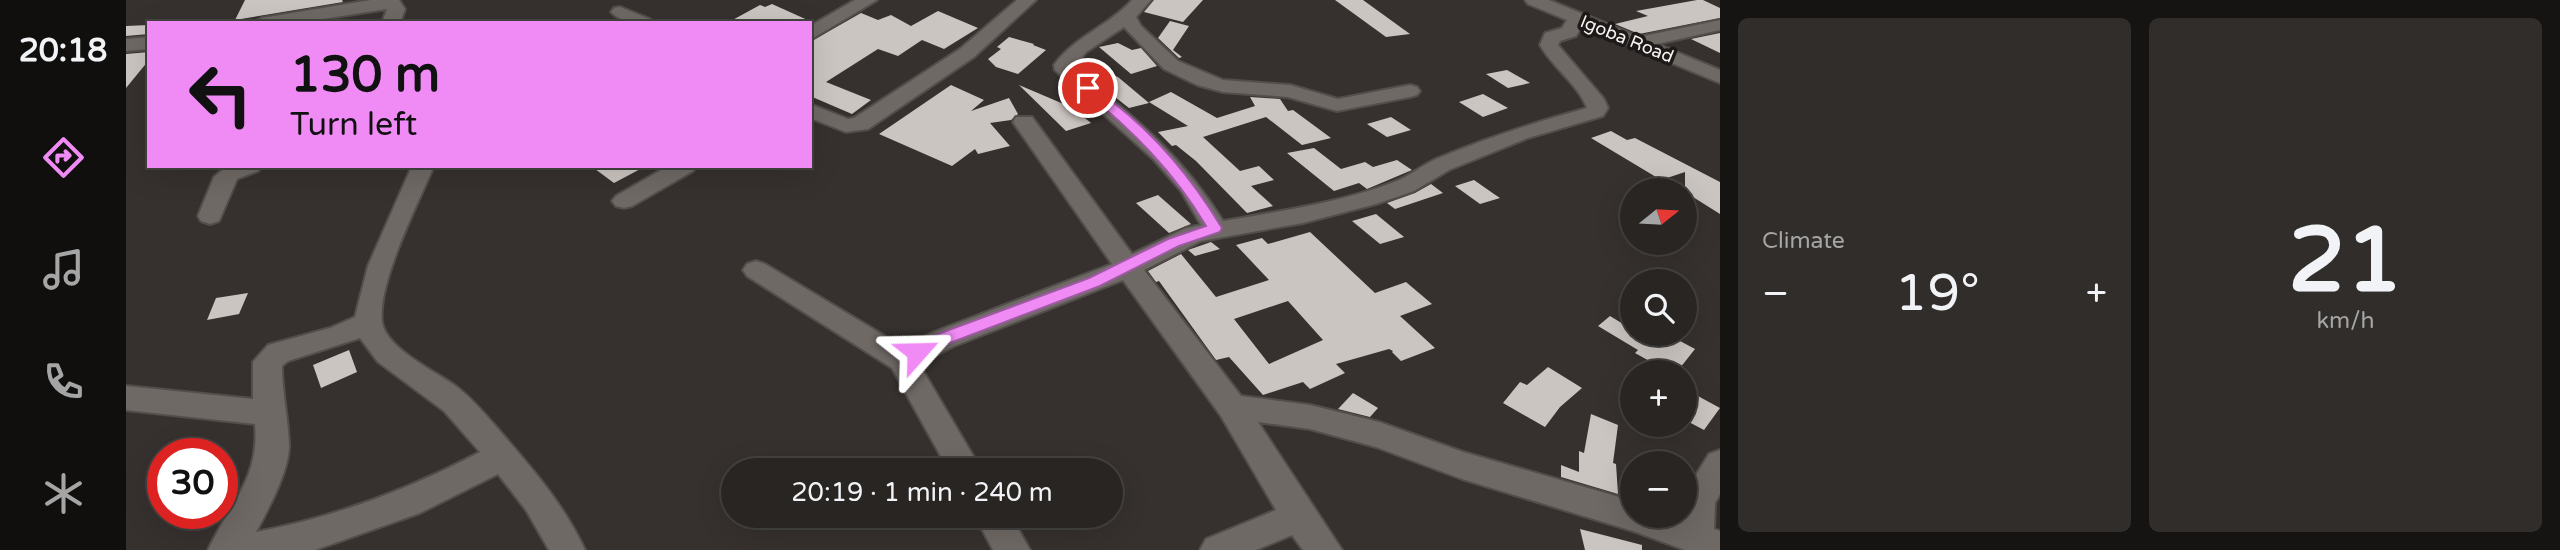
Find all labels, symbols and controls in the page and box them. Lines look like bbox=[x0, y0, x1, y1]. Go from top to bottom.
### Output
street label: Igoba Road bbox=[1577, 10, 1677, 68]
text: 20:18 bbox=[19, 32, 107, 70]
text: 130 m bbox=[290, 46, 440, 105]
icon: left bbox=[175, 49, 266, 140]
pin bbox=[1058, 58, 1118, 118]
icon: arrive bbox=[1069, 69, 1107, 107]
text: Turn left bbox=[290, 106, 417, 144]
icon: directions bbox=[39, 133, 88, 182]
north arrow bbox=[1620, 178, 1698, 256]
map controls bbox=[1620, 178, 1697, 528]
text: 21 bbox=[2288, 206, 2403, 316]
text: Climate bbox=[1762, 227, 1845, 255]
icon: music bbox=[39, 245, 88, 294]
text: 19° bbox=[1895, 262, 1980, 325]
button: search bbox=[1620, 269, 1697, 346]
text: − bbox=[1762, 271, 1789, 317]
text: + bbox=[2086, 271, 2107, 317]
text: km/h bbox=[2317, 307, 2374, 335]
position arrow bbox=[880, 315, 954, 389]
icon: phone bbox=[39, 357, 88, 406]
button: + bbox=[1620, 360, 1697, 437]
speed limit sign: 30 bbox=[147, 438, 238, 529]
button: − bbox=[1620, 451, 1697, 528]
icon: climate bbox=[39, 469, 88, 518]
text: 20:19 · 1 min · 240 m bbox=[791, 477, 1053, 508]

